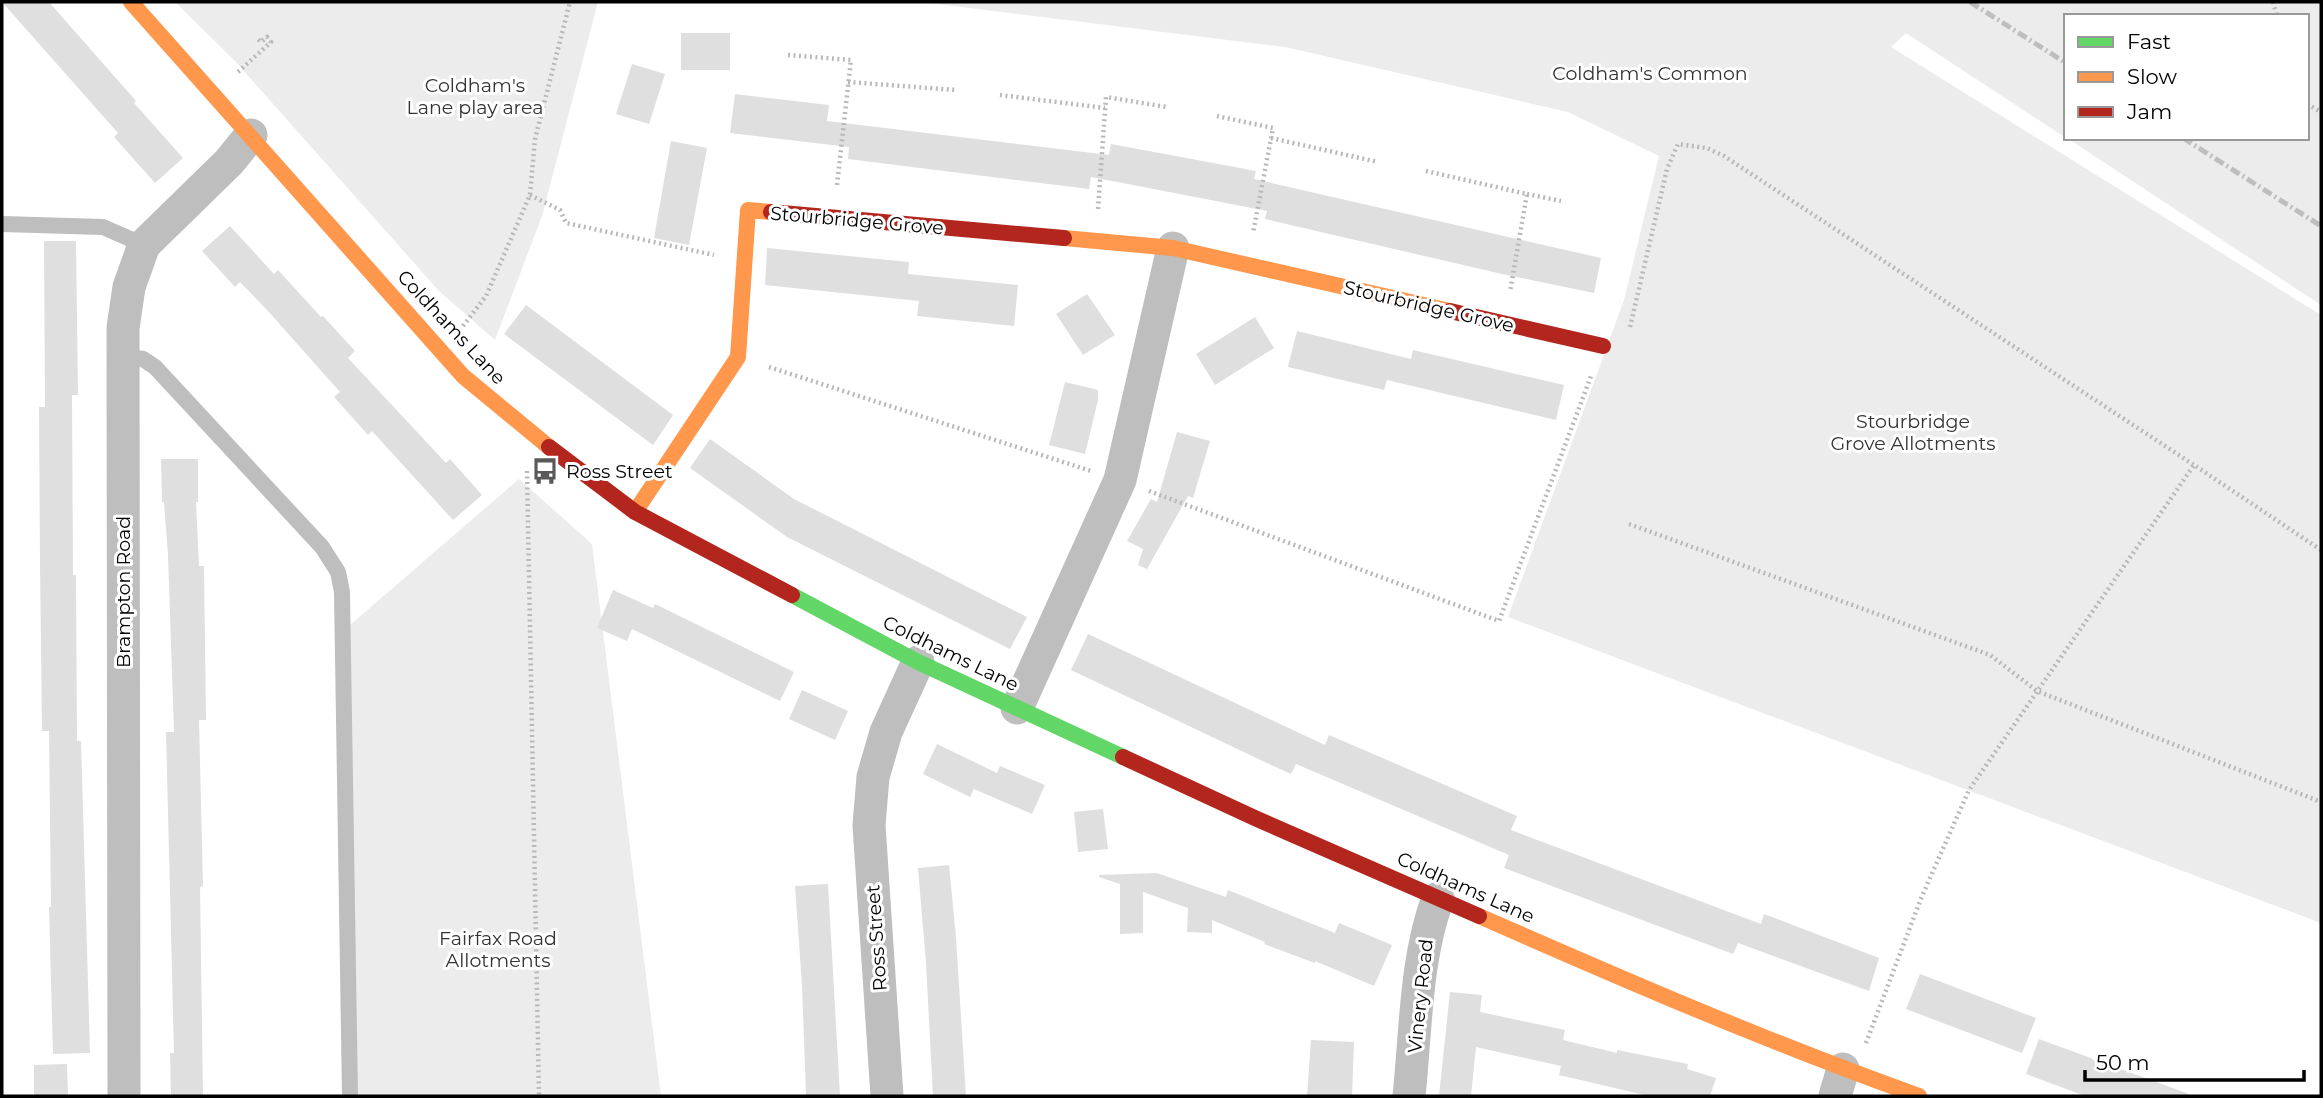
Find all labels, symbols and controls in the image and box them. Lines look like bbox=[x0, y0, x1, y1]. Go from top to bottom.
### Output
legend bbox=[2064, 14, 2309, 140]
text: Fast bbox=[2127, 29, 2171, 54]
park label: Coldham's Common bbox=[1552, 62, 1748, 85]
text: Slow bbox=[2127, 64, 2177, 89]
park label: Coldham's Lane play area bbox=[407, 74, 543, 119]
text: Jam bbox=[2126, 99, 2172, 124]
street label: Stourbridge Grove bbox=[769, 201, 945, 240]
street label: Coldhams Lane bbox=[393, 265, 511, 389]
street label: Stourbridge Grove bbox=[1341, 276, 1516, 337]
park label: Stourbridge Grove Allotments bbox=[1830, 410, 1996, 455]
bus stop icon: Ross Street bbox=[530, 456, 560, 486]
place label: Ross Street bbox=[566, 460, 673, 483]
street label: Brampton Road bbox=[112, 516, 135, 668]
street label: Coldhams Lane bbox=[879, 611, 1022, 696]
street label: Coldhams Lane bbox=[1393, 847, 1538, 928]
street label: Ross Street bbox=[861, 884, 892, 992]
park label: Fairfax Road Allotments bbox=[439, 927, 557, 972]
street label: Vinery Road bbox=[1403, 938, 1438, 1054]
scale bar bbox=[2085, 1038, 2304, 1082]
text: 50 m bbox=[2096, 1050, 2150, 1075]

